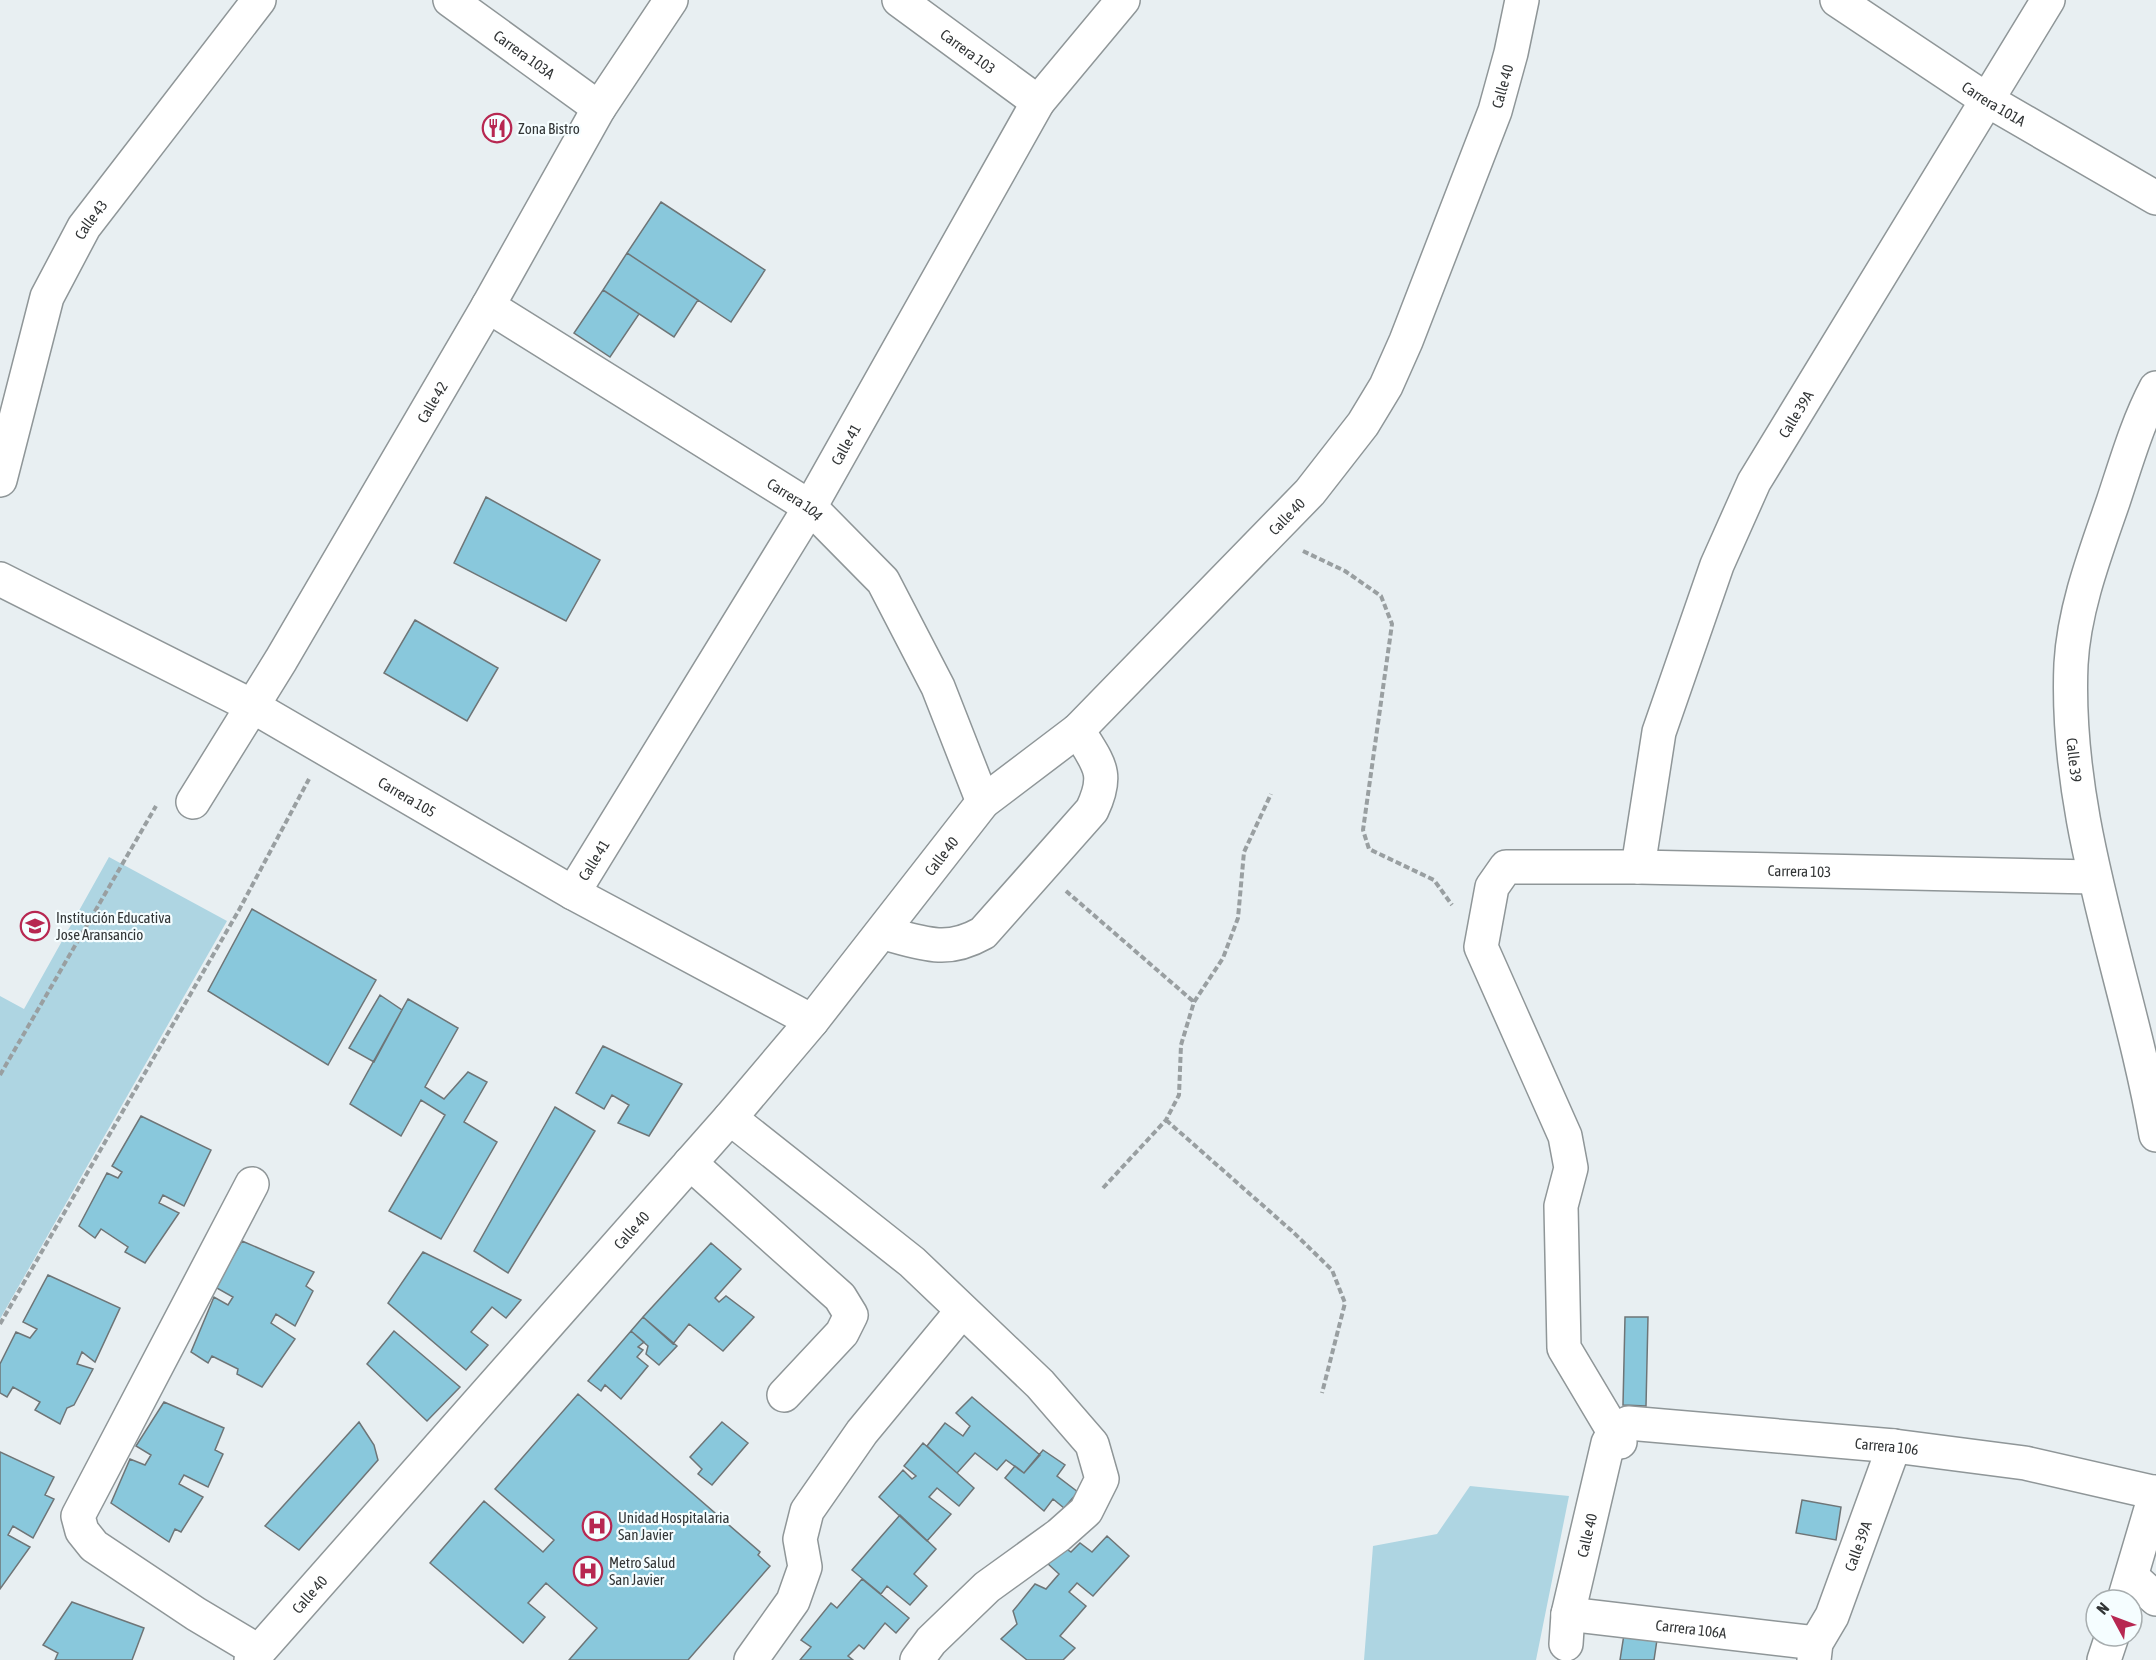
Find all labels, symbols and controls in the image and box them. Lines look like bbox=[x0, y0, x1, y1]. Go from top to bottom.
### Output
street label: Carrera 103 bbox=[938, 25, 999, 77]
street label: Carrera 103A bbox=[491, 26, 559, 82]
street label: Calle 40 bbox=[1488, 62, 1516, 110]
street label: Carrera 101A bbox=[1959, 77, 2029, 129]
restaurant icon: Zona Bistro bbox=[481, 112, 513, 144]
place label: Zona Bistro bbox=[518, 120, 580, 137]
street label: Calle 43 bbox=[71, 196, 110, 242]
street label: Calle 42 bbox=[413, 378, 450, 425]
street label: Calle 39A bbox=[1775, 387, 1817, 441]
street label: Calle 41 bbox=[827, 421, 864, 468]
street label: Carrera 104 bbox=[764, 474, 827, 524]
street label: Calle 40 bbox=[1265, 494, 1308, 538]
street label: Calle 39 bbox=[2064, 737, 2086, 783]
street label: Carrera 105 bbox=[376, 773, 439, 820]
street label: Calle 40 bbox=[921, 833, 961, 879]
street label: Calle 41 bbox=[575, 836, 612, 883]
street label: Carrera 103 bbox=[1767, 861, 1832, 880]
place label: Institución Educativa Jose Aransancio bbox=[56, 909, 171, 943]
school or university icon: Institución Educativa Jose Aransancio bbox=[19, 910, 51, 942]
street label: Calle 40 bbox=[610, 1208, 652, 1252]
street label: Carrera 106 bbox=[1854, 1434, 1920, 1458]
place label: Unidad Hospitalaria San Javier bbox=[618, 1509, 730, 1543]
hospital icon: Unidad Hospitalaria San Javier bbox=[581, 1510, 613, 1542]
street label: Calle 40 bbox=[1573, 1512, 1600, 1559]
street label: Calle 39A bbox=[1841, 1518, 1875, 1573]
place label: Metro Salud San Javier bbox=[609, 1554, 675, 1588]
hospital icon: Metro Salud San Javier bbox=[572, 1555, 604, 1587]
street label: Calle 40 bbox=[288, 1572, 330, 1616]
north arrow bbox=[2084, 1588, 2144, 1648]
text: N bbox=[2093, 1599, 2113, 1618]
street label: Carrera 106A bbox=[1655, 1616, 1728, 1641]

